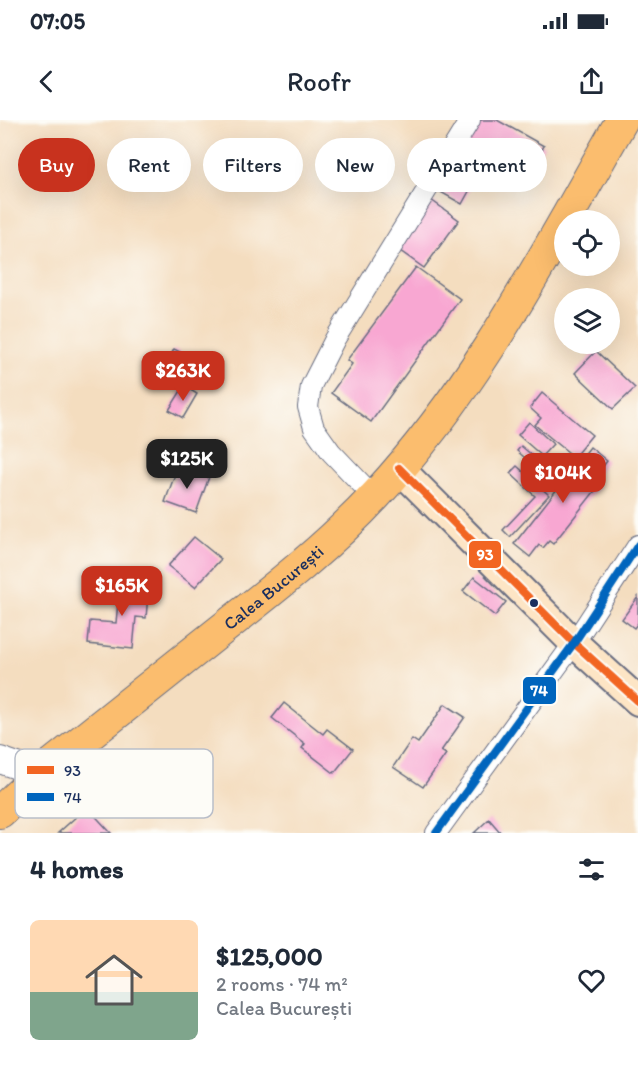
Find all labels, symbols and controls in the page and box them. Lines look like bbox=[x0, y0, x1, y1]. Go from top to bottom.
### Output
text: 07:05 bbox=[30, 8, 85, 35]
icon: back bbox=[30, 65, 63, 98]
text: Roofr bbox=[287, 65, 351, 98]
icon: share bbox=[575, 65, 608, 98]
chip: Buy bbox=[18, 138, 95, 192]
chip: Rent bbox=[107, 138, 191, 192]
chip: Filters bbox=[203, 138, 303, 192]
chip: New bbox=[315, 138, 395, 192]
chip: Apartment bbox=[407, 138, 547, 192]
map controls bbox=[554, 210, 620, 354]
button: locate bbox=[554, 210, 620, 276]
button: layers bbox=[554, 288, 620, 354]
pin: $263K bbox=[141, 351, 225, 402]
text: $263K bbox=[156, 358, 210, 382]
pin: $125K bbox=[145, 439, 229, 490]
text: $125K bbox=[160, 446, 214, 470]
pin: $104K bbox=[521, 453, 605, 504]
text: $104K bbox=[535, 460, 591, 484]
street label: Calea București bbox=[219, 540, 328, 635]
line badge: 93 bbox=[468, 540, 502, 569]
text: 93 bbox=[476, 545, 494, 564]
pin: $165K bbox=[80, 566, 164, 617]
text: $165K bbox=[95, 573, 149, 597]
unlabelled marker bbox=[528, 597, 540, 609]
line badge: 74 bbox=[522, 676, 557, 705]
text: 74 bbox=[529, 681, 548, 700]
legend bbox=[15, 749, 213, 818]
text: 93 bbox=[64, 761, 81, 780]
text: 74 bbox=[64, 788, 82, 807]
text: 4 homes bbox=[30, 853, 124, 885]
icon: filters bbox=[575, 853, 608, 886]
text: $125,000 bbox=[216, 940, 323, 972]
icon: home bbox=[78, 944, 150, 1016]
icon: heart bbox=[575, 964, 608, 997]
text: 2 rooms · 74 m² bbox=[216, 972, 348, 996]
text: Calea București bbox=[216, 996, 352, 1020]

